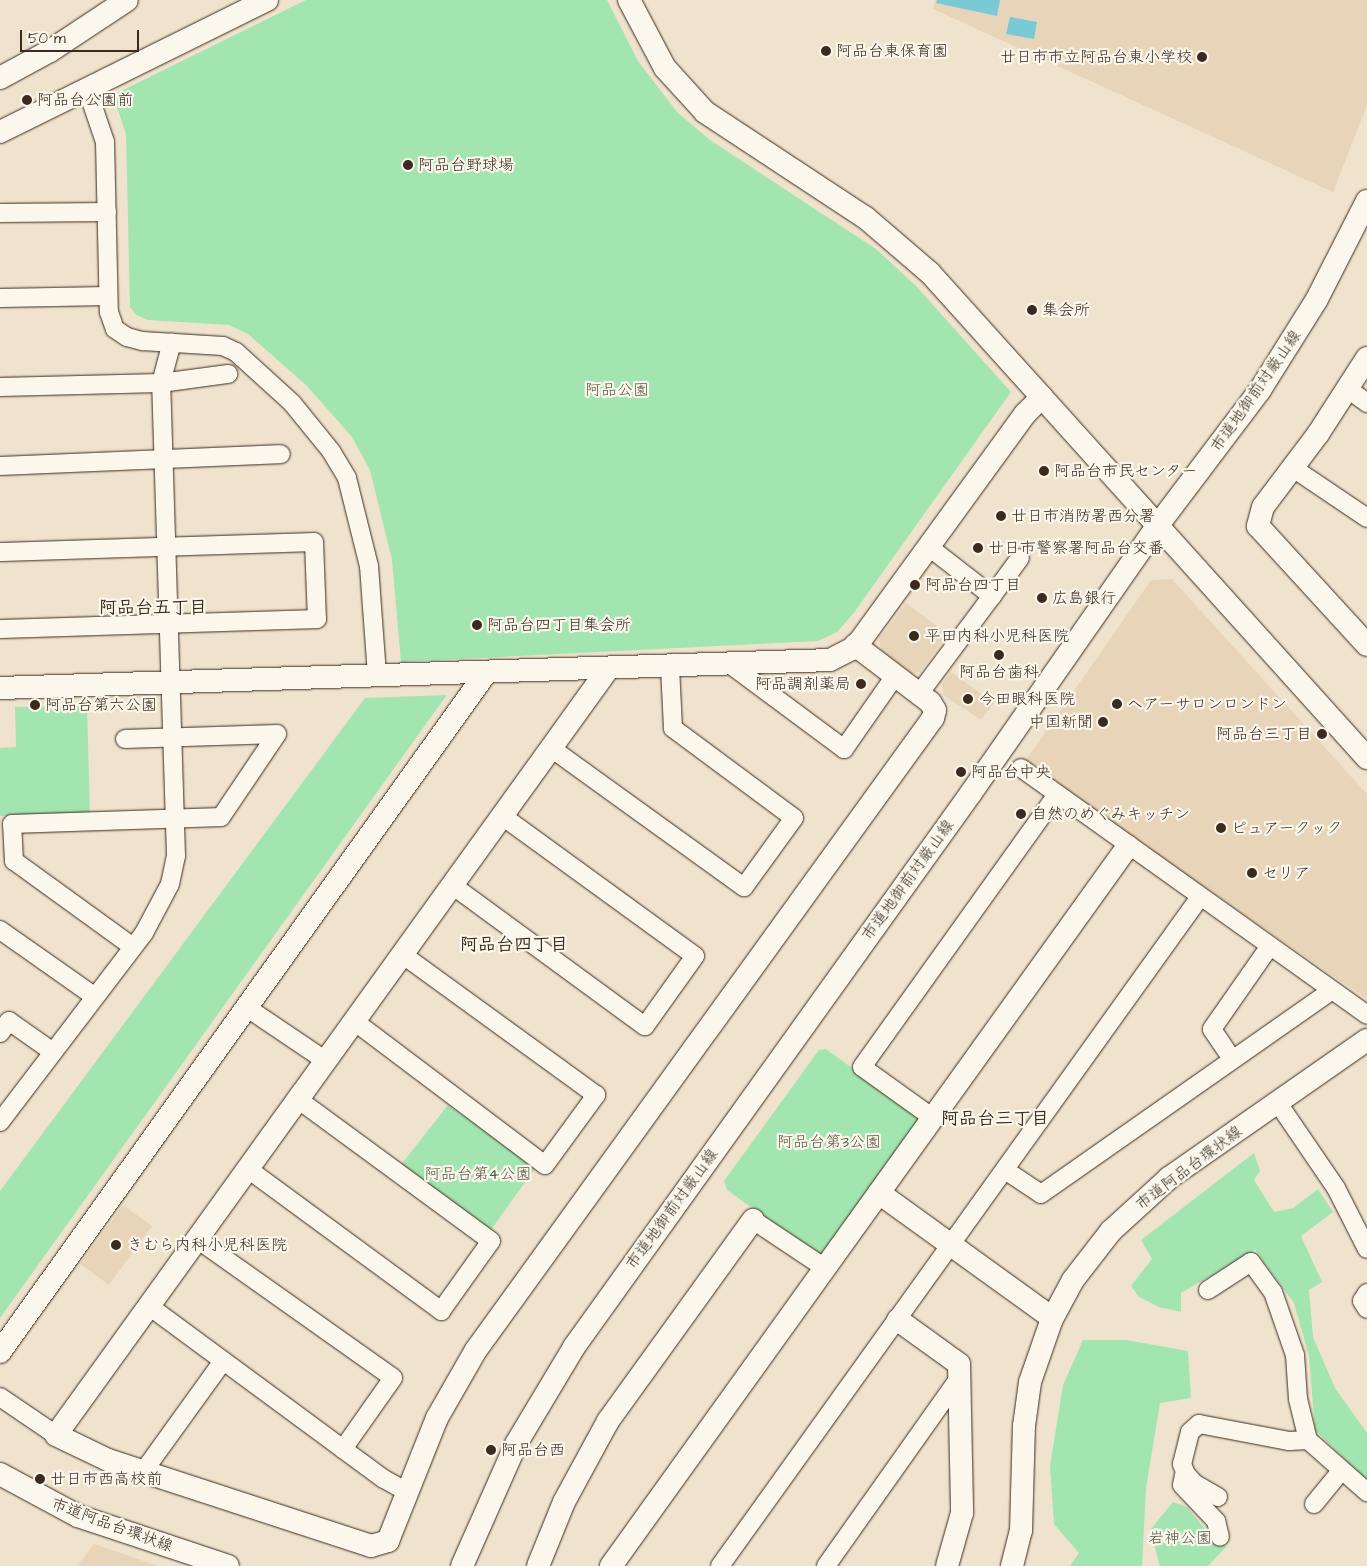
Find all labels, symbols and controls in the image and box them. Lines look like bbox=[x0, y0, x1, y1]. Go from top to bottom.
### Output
scale bar bbox=[22, 20, 141, 52]
text: 50 m bbox=[28, 28, 66, 49]
place label: 阿品台東保育園 bbox=[836, 41, 948, 61]
marker: 阿品台東保育園 bbox=[820, 45, 832, 57]
place label: 廿日市市立阿品台東小学校 bbox=[1000, 47, 1192, 67]
marker: 廿日市市立阿品台東小学校 bbox=[1196, 51, 1208, 63]
place label: 阿品台公園前 bbox=[37, 90, 133, 110]
marker: 阿品台公園前 bbox=[21, 94, 33, 106]
place label: 阿品台野球場 bbox=[418, 155, 514, 175]
marker: 阿品台野球場 bbox=[402, 159, 414, 171]
place label: 集会所 bbox=[1042, 300, 1090, 320]
marker: 集会所 bbox=[1026, 304, 1038, 316]
street label: 市道地御前対厳山線 bbox=[1207, 327, 1305, 455]
park label: 阿品公園 bbox=[585, 380, 649, 400]
place label: 阿品台市民センター bbox=[1054, 461, 1198, 481]
marker: 阿品台市民センター bbox=[1038, 465, 1050, 477]
place label: 廿日市消防署西分署 bbox=[1011, 506, 1155, 526]
marker: 廿日市消防署西分署 bbox=[995, 510, 1007, 522]
place label: 廿日市警察署阿品台交番 bbox=[988, 538, 1164, 558]
marker: 廿日市警察署阿品台交番 bbox=[972, 542, 984, 554]
place label: 阿品台四丁目 bbox=[925, 575, 1021, 595]
marker: 阿品台四丁目 bbox=[909, 579, 921, 591]
place label: 広島銀行 bbox=[1052, 588, 1116, 608]
marker: 広島銀行 bbox=[1036, 592, 1048, 604]
district label: 阿品台五丁目 bbox=[99, 597, 207, 619]
place label: 阿品台四丁目集会所 bbox=[487, 615, 631, 635]
marker: 阿品台四丁目集会所 bbox=[471, 619, 483, 631]
place label: 平田内科小児科医院 bbox=[925, 626, 1069, 646]
marker: 平田内科小児科医院 bbox=[907, 629, 921, 643]
marker: 阿品台歯科 bbox=[993, 649, 1005, 661]
place label: 阿品台歯科 bbox=[959, 662, 1039, 682]
place label: 阿品調剤薬局 bbox=[755, 674, 851, 694]
marker: 阿品調剤薬局 bbox=[855, 678, 867, 690]
place label: 今田眼科医院 bbox=[979, 689, 1075, 709]
marker: 今田眼科医院 bbox=[961, 692, 975, 706]
place label: ヘアーサロンロンドン bbox=[1127, 694, 1286, 714]
place label: 阿品台第六公園 bbox=[45, 695, 157, 715]
marker: ヘアーサロンロンドン bbox=[1111, 698, 1123, 710]
marker: 阿品台第六公園 bbox=[29, 699, 41, 711]
place label: 中国新聞 bbox=[1029, 712, 1093, 732]
marker: 中国新聞 bbox=[1097, 716, 1109, 728]
place label: 阿品台三丁目 bbox=[1216, 724, 1312, 744]
marker: 阿品台三丁目 bbox=[1316, 728, 1328, 740]
place label: 阿品台中央 bbox=[971, 762, 1051, 782]
marker: 阿品台中央 bbox=[955, 766, 967, 778]
place label: 自然のめぐみキッチン bbox=[1031, 804, 1191, 824]
marker: 自然のめぐみキッチン bbox=[1015, 808, 1027, 820]
street label: 市道地御前対厳山線 bbox=[858, 816, 958, 944]
place label: ピュアークック bbox=[1231, 818, 1342, 838]
marker: ピュアークック bbox=[1215, 822, 1227, 834]
place label: セリア bbox=[1262, 863, 1310, 883]
marker: セリア bbox=[1246, 867, 1258, 879]
district label: 阿品台四丁目 bbox=[460, 934, 568, 956]
district label: 阿品台三丁目 bbox=[941, 1108, 1049, 1130]
street label: 市道阿品台環状線 bbox=[1132, 1122, 1246, 1214]
park label: 阿品台第3公園 bbox=[777, 1132, 881, 1152]
street label: 市道地御前対厳山線 bbox=[622, 1145, 722, 1273]
park label: 阿品台第4公園 bbox=[425, 1164, 531, 1184]
place label: きむら内科小児科医院 bbox=[127, 1235, 287, 1255]
marker: きむら内科小児科医院 bbox=[109, 1238, 123, 1252]
place label: 阿品台西 bbox=[501, 1440, 565, 1460]
marker: 阿品台西 bbox=[485, 1444, 497, 1456]
place label: 廿日市西高校前 bbox=[50, 1469, 162, 1489]
marker: 廿日市西高校前 bbox=[34, 1473, 46, 1485]
street label: 市道阿品台環状線 bbox=[49, 1494, 175, 1556]
park label: 岩神公園 bbox=[1148, 1528, 1212, 1548]

